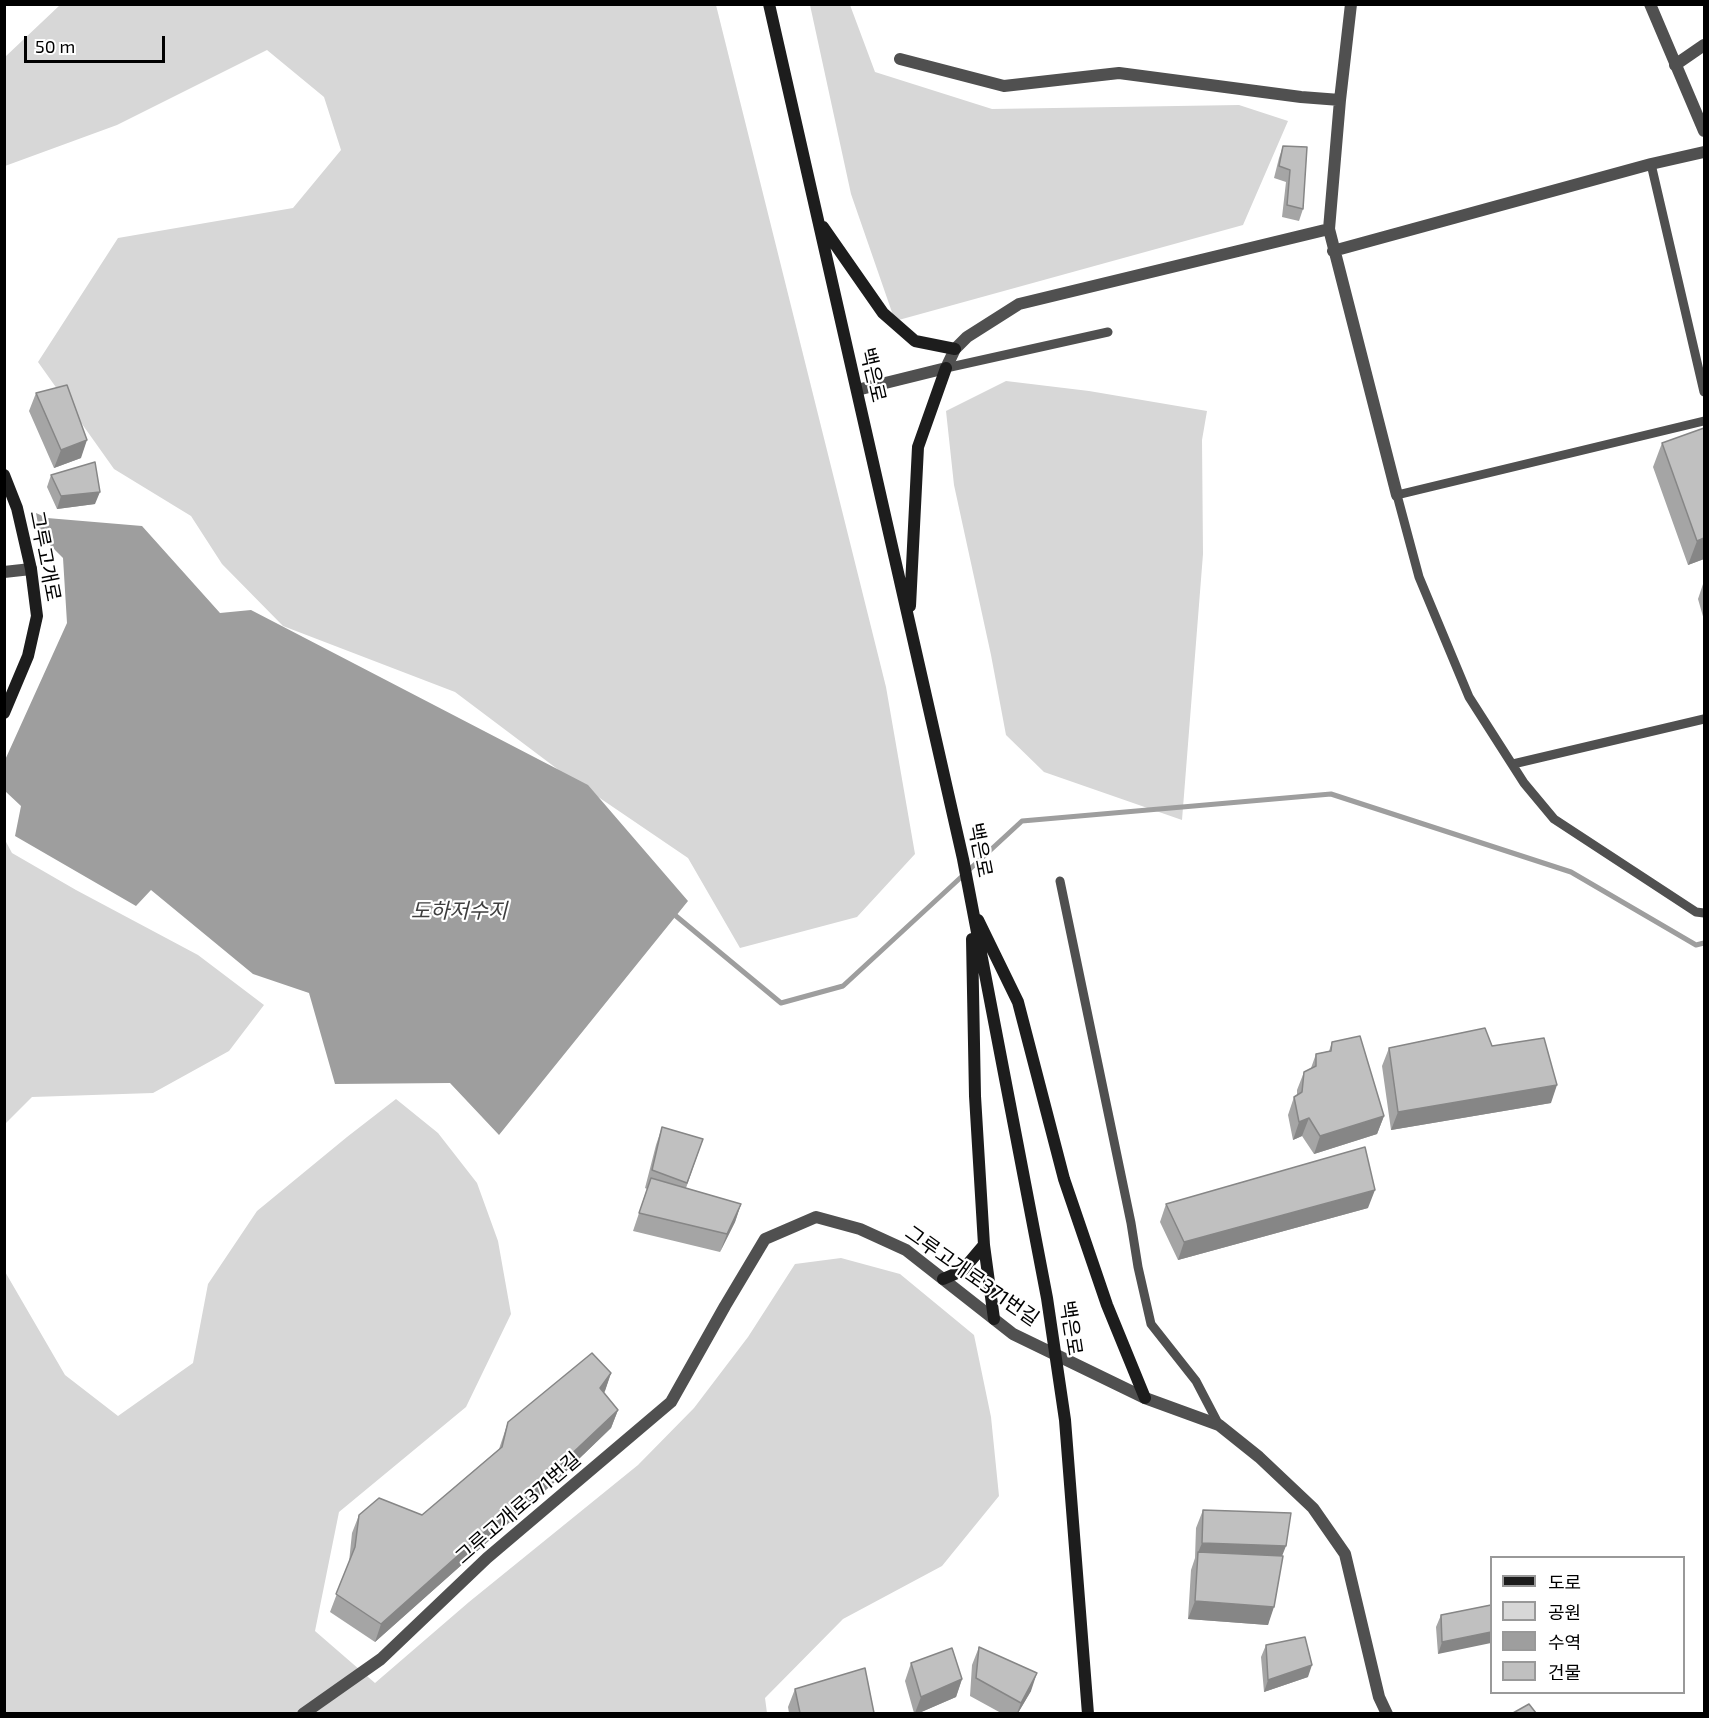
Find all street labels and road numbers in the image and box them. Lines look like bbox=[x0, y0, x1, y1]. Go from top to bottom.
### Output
street label: 백은로 bbox=[855, 345, 891, 405]
street label: 그루고개로 bbox=[24, 509, 66, 603]
street label: 백은로 bbox=[963, 821, 997, 879]
street label: 그루고개로371번길 bbox=[900, 1221, 1044, 1331]
street label: 백은로 bbox=[1055, 1299, 1087, 1357]
street label: 그루고개로371번길 bbox=[450, 1447, 586, 1569]

